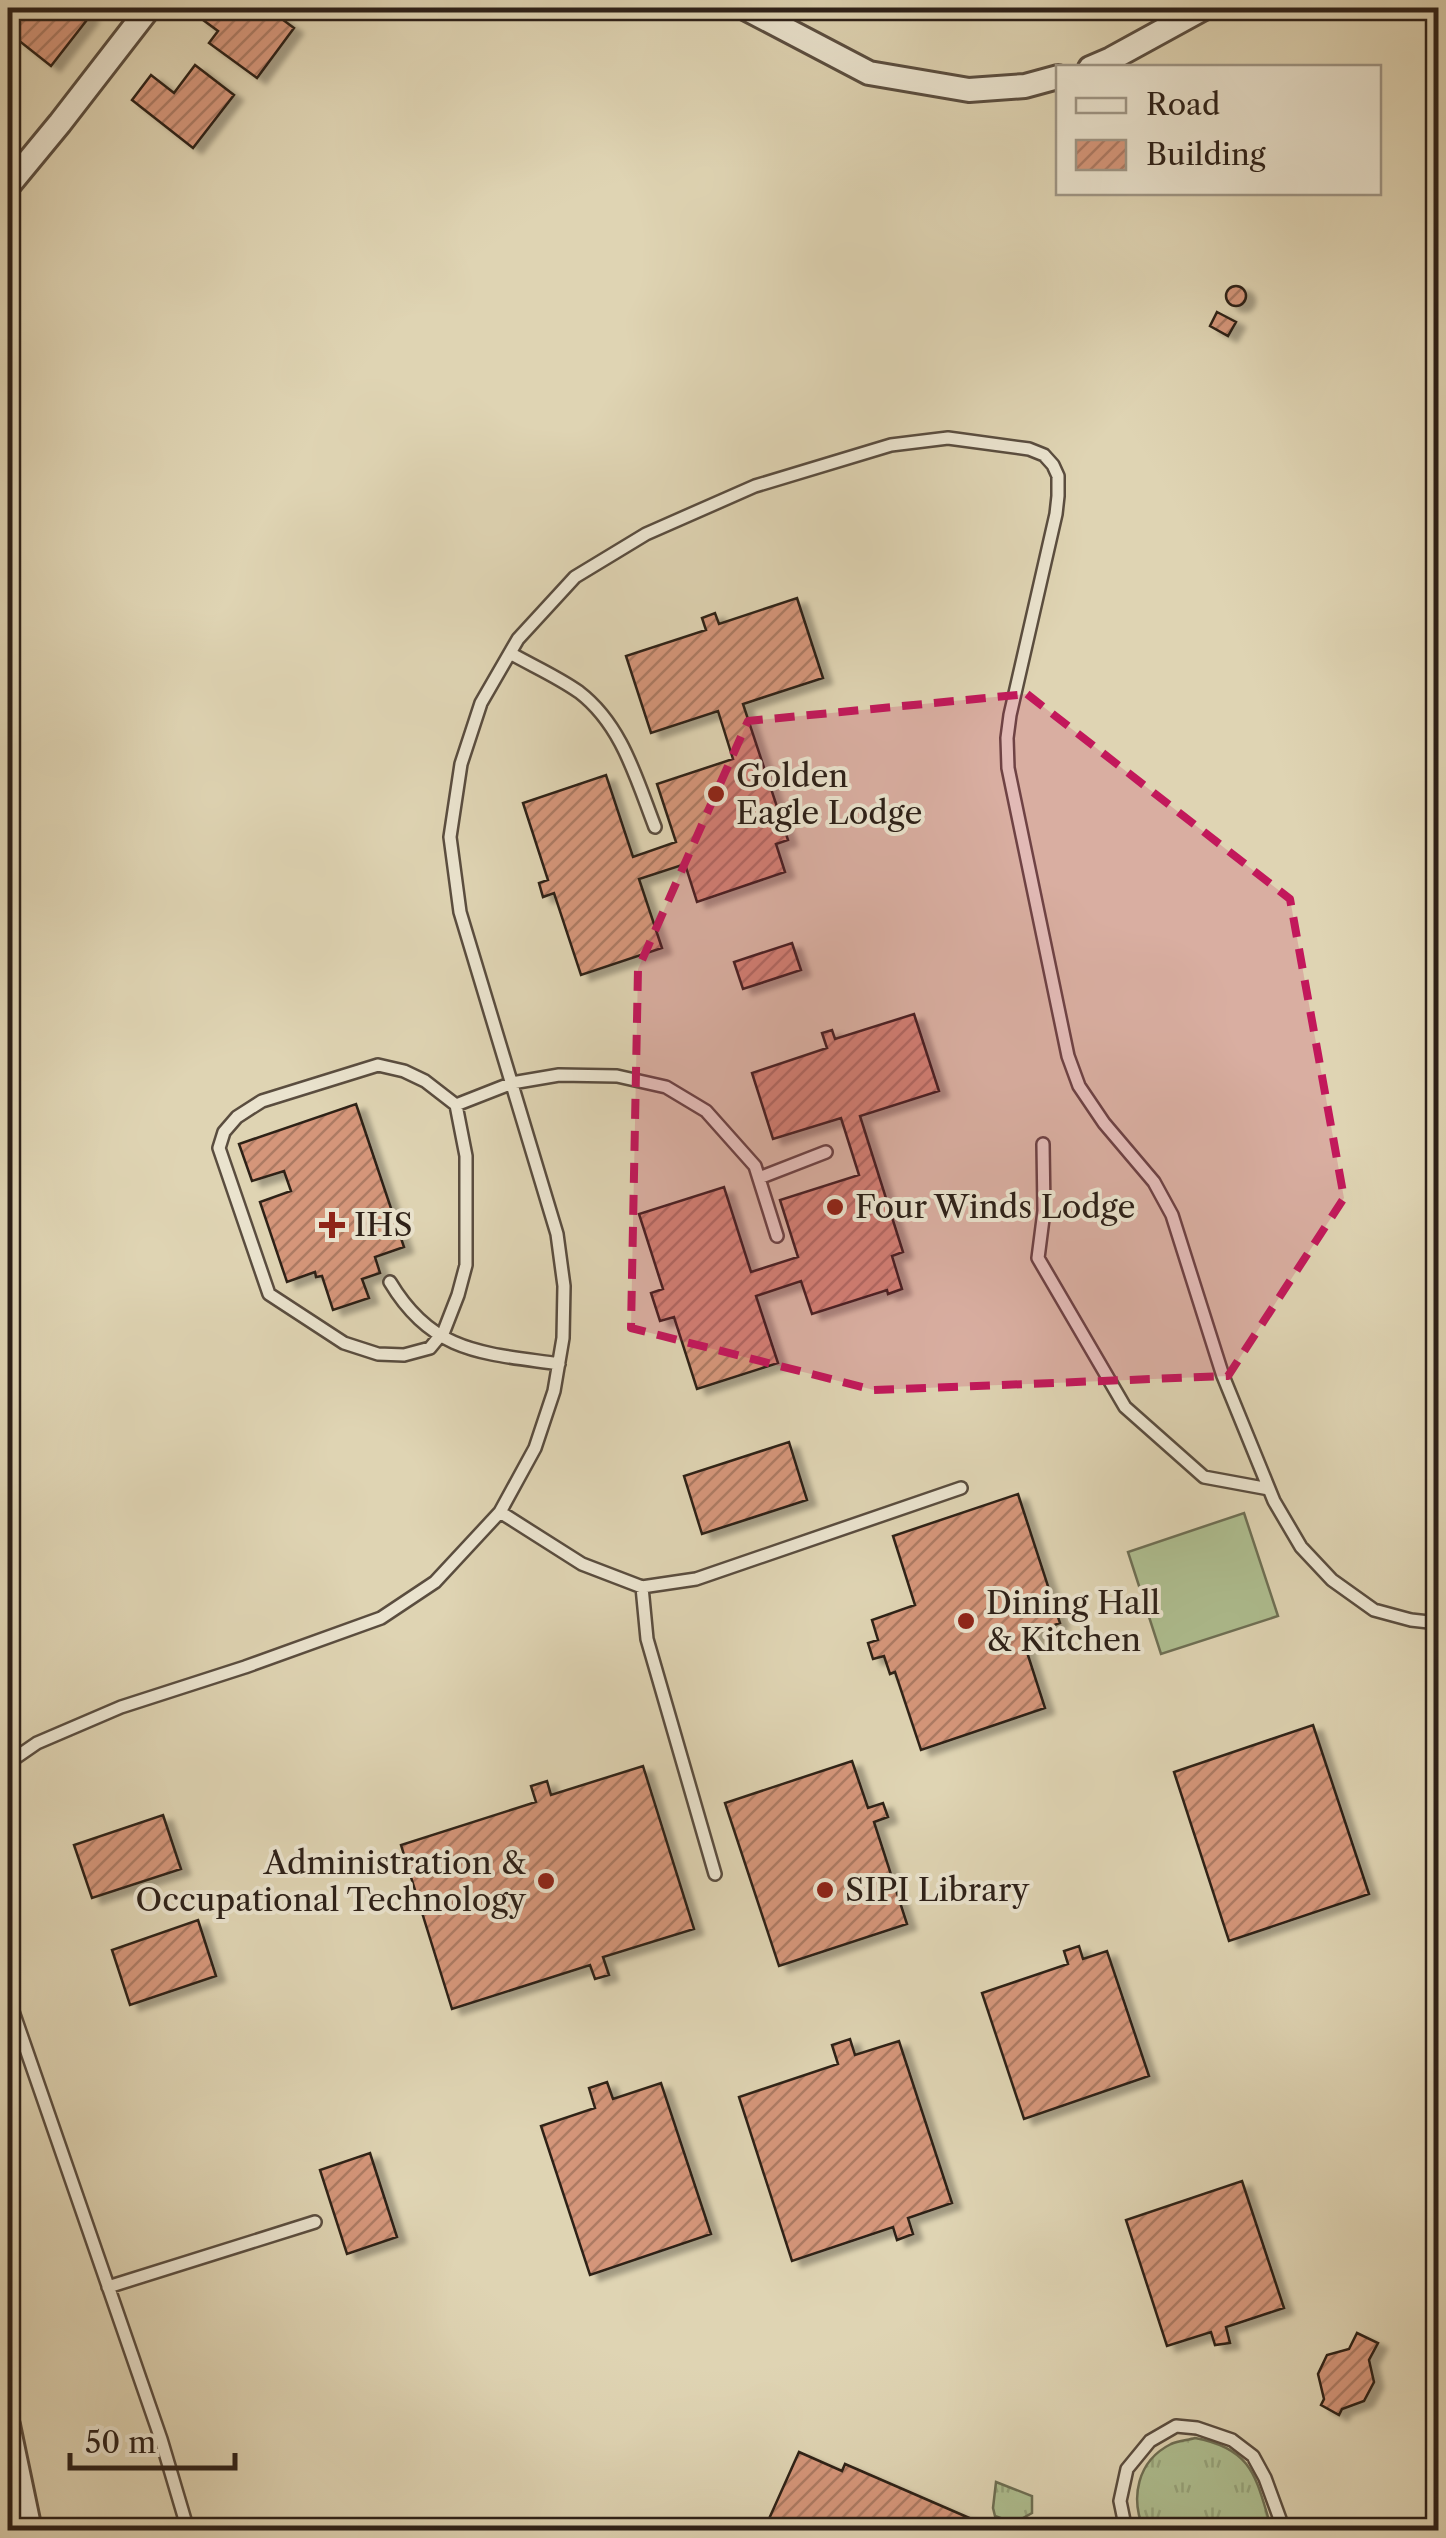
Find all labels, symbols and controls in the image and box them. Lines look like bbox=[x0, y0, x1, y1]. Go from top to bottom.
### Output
legend bbox=[1056, 65, 1381, 195]
text: Road bbox=[1146, 86, 1220, 123]
text: Building bbox=[1146, 136, 1266, 173]
place label: Golden Eagle Lodge bbox=[736, 756, 923, 832]
marker: Golden Eagle Lodge bbox=[705, 783, 727, 805]
place label: Four Winds Lodge bbox=[855, 1187, 1135, 1226]
marker: Four Winds Lodge bbox=[824, 1196, 846, 1218]
place label: IHS bbox=[354, 1205, 413, 1244]
marker: IHS bbox=[319, 1212, 345, 1238]
place label: Dining Hall & Kitchen bbox=[986, 1583, 1160, 1659]
marker: Dining Hall & Kitchen bbox=[955, 1610, 977, 1632]
place label: Administration & Occupational Technology bbox=[136, 1843, 527, 1919]
marker: Administration & Occupational Technology bbox=[535, 1870, 557, 1892]
place label: SIPI Library bbox=[845, 1870, 1030, 1909]
marker: SIPI Library bbox=[814, 1879, 836, 1901]
scale bar bbox=[70, 2408, 235, 2470]
text: 50 m bbox=[85, 2424, 156, 2461]

